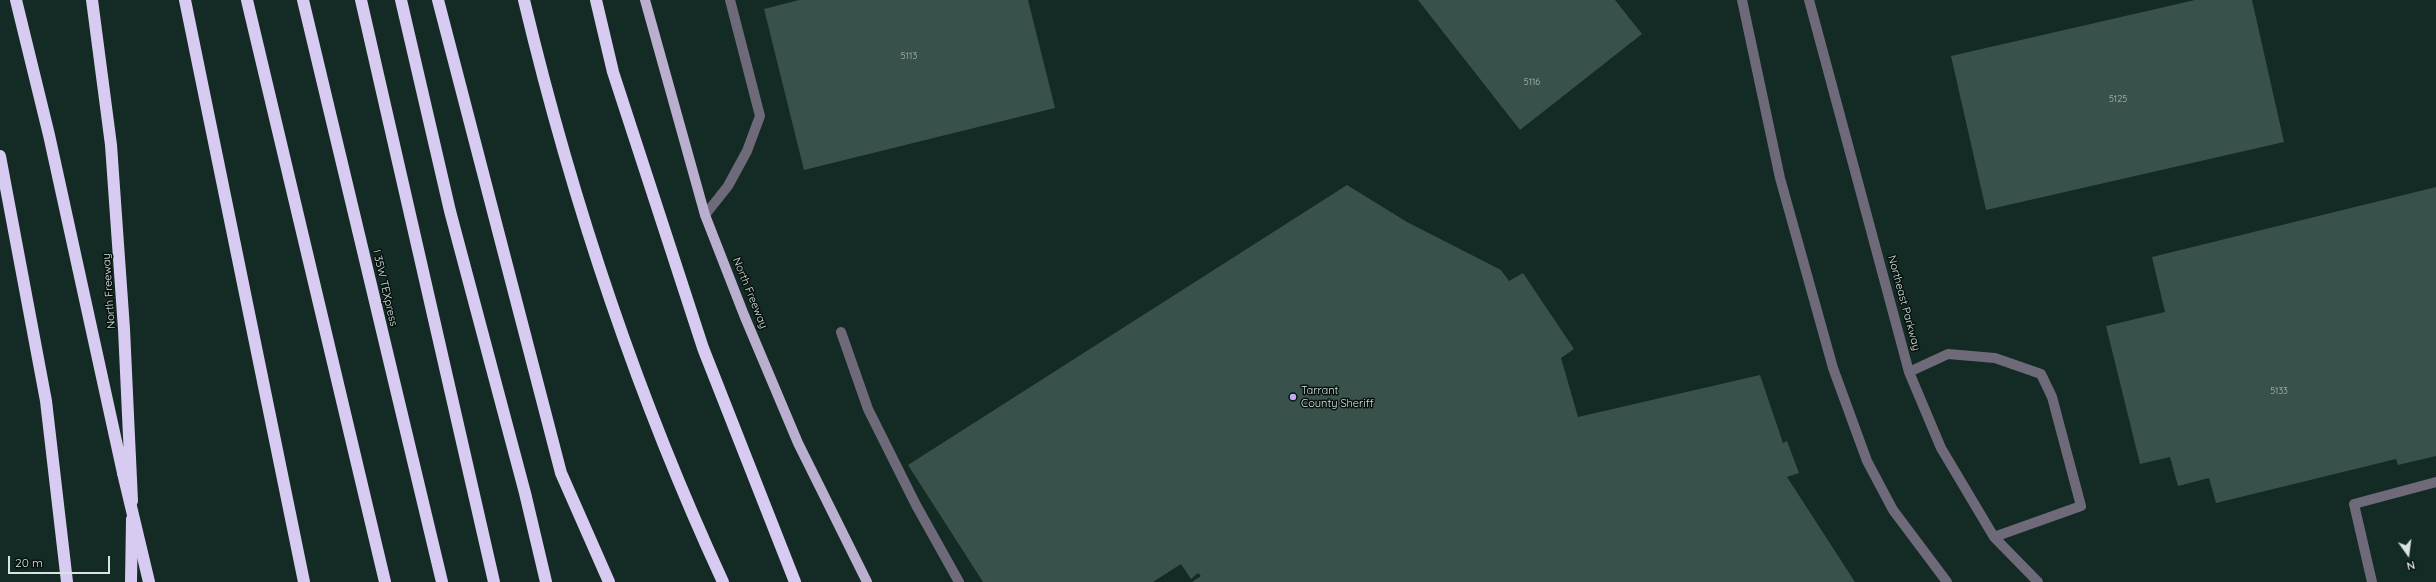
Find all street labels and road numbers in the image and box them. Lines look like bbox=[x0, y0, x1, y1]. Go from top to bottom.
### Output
street label: I 35W TEXpress bbox=[370, 249, 400, 327]
street label: North Freeway bbox=[100, 253, 118, 329]
street label: Northeast Parkway bbox=[1885, 254, 1923, 352]
street label: North Freeway bbox=[730, 255, 770, 331]

